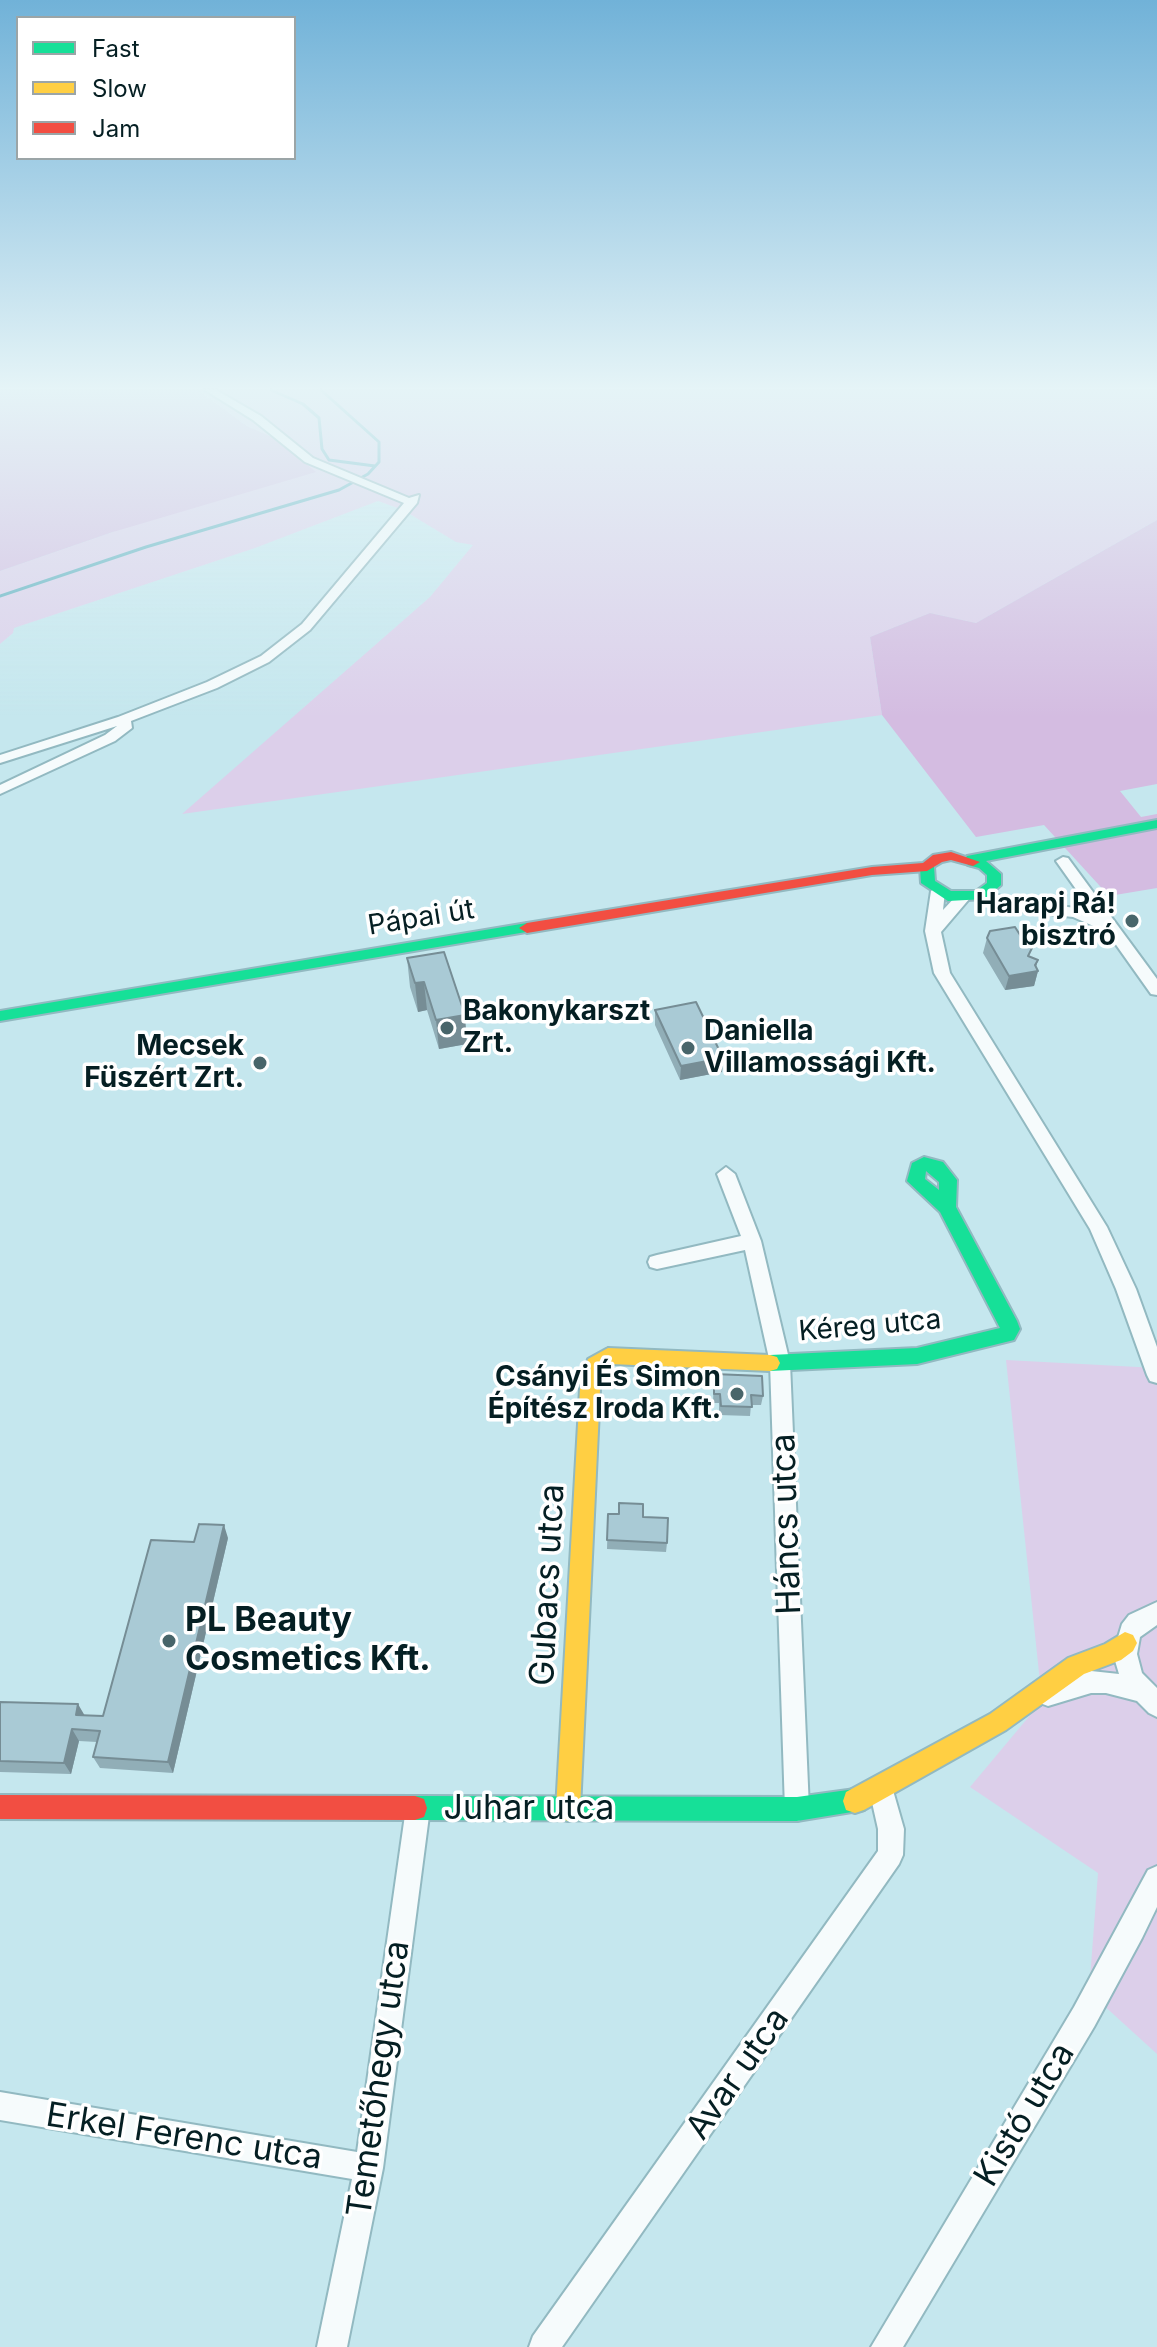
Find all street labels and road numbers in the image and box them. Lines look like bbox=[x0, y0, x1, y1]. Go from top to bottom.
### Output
street label: Pápai út bbox=[365, 893, 477, 943]
street label: Kéreg utca bbox=[797, 1303, 943, 1349]
street label: Háncs utca bbox=[763, 1433, 811, 1615]
street label: Gubacs utca bbox=[522, 1483, 574, 1687]
street label: Juhar utca bbox=[444, 1789, 614, 1829]
street label: Temetőhegy utca bbox=[339, 1938, 419, 2220]
street label: Avar utca bbox=[678, 2000, 798, 2148]
street label: Kistó utca bbox=[966, 2036, 1084, 2194]
street label: Erkel Ferenc utca bbox=[43, 2095, 325, 2179]

